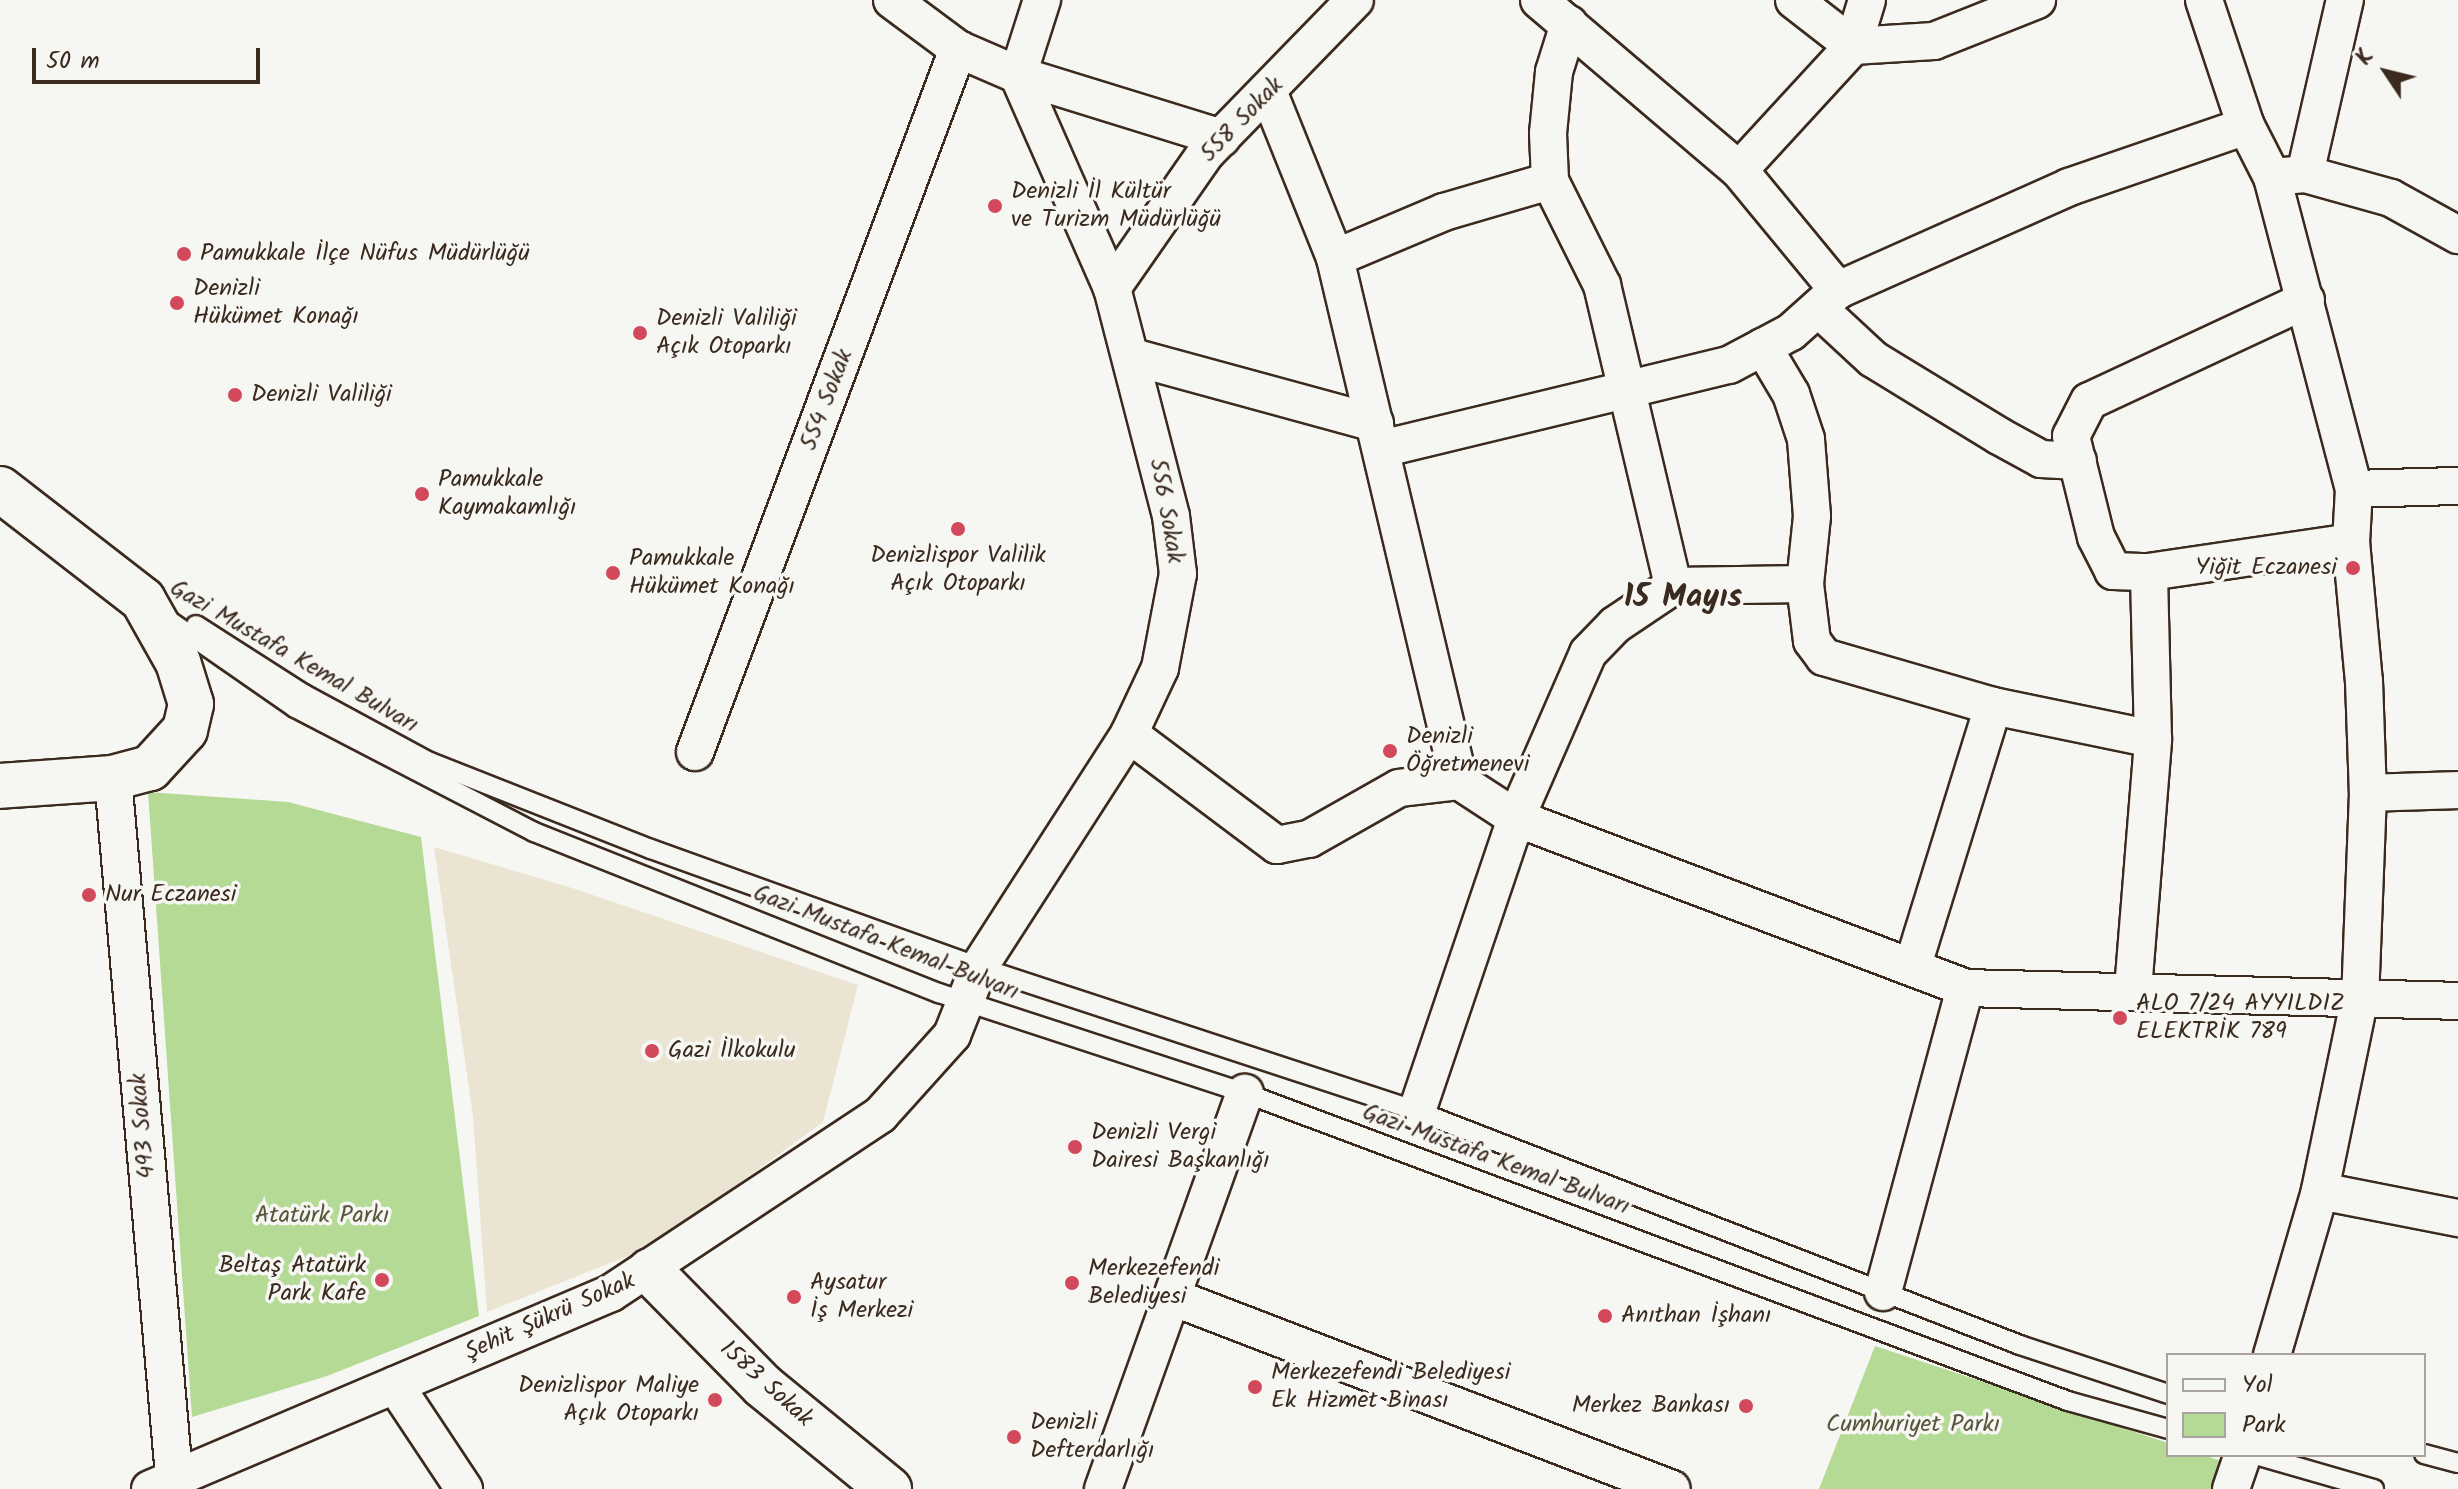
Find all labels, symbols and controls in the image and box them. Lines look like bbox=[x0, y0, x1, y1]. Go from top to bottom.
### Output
scale bar bbox=[36, 32, 264, 82]
north arrow bbox=[2346, 32, 2426, 112]
text: 50 m bbox=[46, 42, 100, 81]
text: K bbox=[2348, 42, 2384, 73]
street label: 558 Sokak bbox=[1194, 71, 1290, 169]
place label: Denizli İl Kültür ve Turizm Müdürlüğü bbox=[1011, 178, 1221, 234]
marker: Denizli İl Kültür ve Turizm Müdürlüğü bbox=[986, 197, 1004, 215]
place label: Pamukkale İlçe Nüfus Müdürlüğü bbox=[200, 240, 530, 268]
marker: Pamukkale İlçe Nüfus Müdürlüğü bbox=[175, 245, 193, 263]
place label: Denizli Hükümet Konağı bbox=[193, 275, 359, 331]
marker: Denizli Hükümet Konağı bbox=[168, 294, 186, 312]
place label: Denizli Valiliği Açık Otoparkı bbox=[656, 305, 797, 361]
marker: Denizli Valiliği Açık Otoparkı bbox=[631, 324, 649, 342]
street label: 554 Sokak bbox=[795, 345, 859, 455]
place label: Denizli Valiliği bbox=[251, 381, 392, 409]
marker: Denizli Valiliği bbox=[226, 386, 244, 404]
street label: 556 Sokak bbox=[1143, 456, 1189, 566]
place label: Pamukkale Kaymakamlığı bbox=[438, 466, 576, 522]
marker: Pamukkale Kaymakamlığı bbox=[413, 485, 431, 503]
marker: Denizlispor Valilik Açık Otoparkı bbox=[949, 520, 967, 538]
place label: Denizlispor Valilik Açık Otoparkı bbox=[870, 542, 1046, 598]
place label: Pamukkale Hükümet Konağı bbox=[629, 545, 795, 601]
place label: Yiğit Eczanesi bbox=[2195, 554, 2337, 582]
marker: Yiğit Eczanesi bbox=[2344, 559, 2362, 577]
marker: Pamukkale Hükümet Konağı bbox=[604, 564, 622, 582]
street label: Gazi Mustafa Kemal Bulvarı bbox=[165, 574, 423, 740]
district label: 15 Mayıs bbox=[1624, 579, 1742, 617]
place label: Denizli Öğretmenevi bbox=[1406, 723, 1529, 779]
marker: Denizli Öğretmenevi bbox=[1381, 742, 1399, 760]
street label: Gazi Mustafa Kemal Bulvarı bbox=[749, 879, 1023, 1007]
place label: Nur Eczanesi bbox=[105, 881, 236, 909]
marker: Nur Eczanesi bbox=[80, 886, 98, 904]
place label: ALO 7/24 AYYILDIZ ELEKTRİK 789 bbox=[2136, 990, 2345, 1046]
marker: ALO 7/24 AYYILDIZ ELEKTRİK 789 bbox=[2111, 1009, 2129, 1027]
place label: Gazi İlkokulu bbox=[668, 1037, 795, 1065]
marker: Gazi İlkokulu bbox=[643, 1042, 661, 1060]
street label: 493 Sokak bbox=[124, 1072, 162, 1180]
street label: Gazi Mustafa Kemal Bulvarı bbox=[1359, 1098, 1633, 1222]
place label: Denizli Vergi Dairesi Başkanlığı bbox=[1091, 1119, 1269, 1175]
marker: Denizli Vergi Dairesi Başkanlığı bbox=[1066, 1138, 1084, 1156]
park label: Atatürk Parkı bbox=[255, 1202, 389, 1230]
place label: Beltaş Atatürk Park Kafe bbox=[219, 1252, 366, 1308]
place label: Merkezefendi Belediyesi bbox=[1088, 1255, 1219, 1311]
street label: Şehit Şükrü Sokak bbox=[460, 1267, 640, 1367]
place label: Aysatur İş Merkezi bbox=[810, 1269, 913, 1325]
marker: Beltaş Atatürk Park Kafe bbox=[373, 1271, 391, 1289]
marker: Merkezefendi Belediyesi bbox=[1063, 1274, 1081, 1292]
marker: Aysatur İş Merkezi bbox=[785, 1288, 803, 1306]
place label: Anıthan İşhanı bbox=[1621, 1302, 1771, 1330]
marker: Anıthan İşhanı bbox=[1596, 1307, 1614, 1325]
street label: 1583 Sokak bbox=[713, 1335, 819, 1433]
legend bbox=[2166, 1353, 2426, 1457]
place label: Merkezefendi Belediyesi Ek Hizmet Binası bbox=[1271, 1359, 1510, 1415]
text: Yol bbox=[2242, 1366, 2273, 1405]
place label: Denizlispor Maliye Açık Otoparkı bbox=[518, 1372, 699, 1428]
marker: Merkezefendi Belediyesi Ek Hizmet Binası bbox=[1246, 1378, 1264, 1396]
marker: Denizlispor Maliye Açık Otoparkı bbox=[706, 1391, 724, 1409]
place label: Merkez Bankası bbox=[1572, 1392, 1730, 1420]
marker: Merkez Bankası bbox=[1737, 1397, 1755, 1415]
text: Park bbox=[2242, 1406, 2286, 1445]
place label: Denizli Defterdarlığı bbox=[1030, 1409, 1154, 1465]
park label: Cumhuriyet Parkı bbox=[1826, 1411, 2000, 1439]
marker: Denizli Defterdarlığı bbox=[1005, 1428, 1023, 1446]

